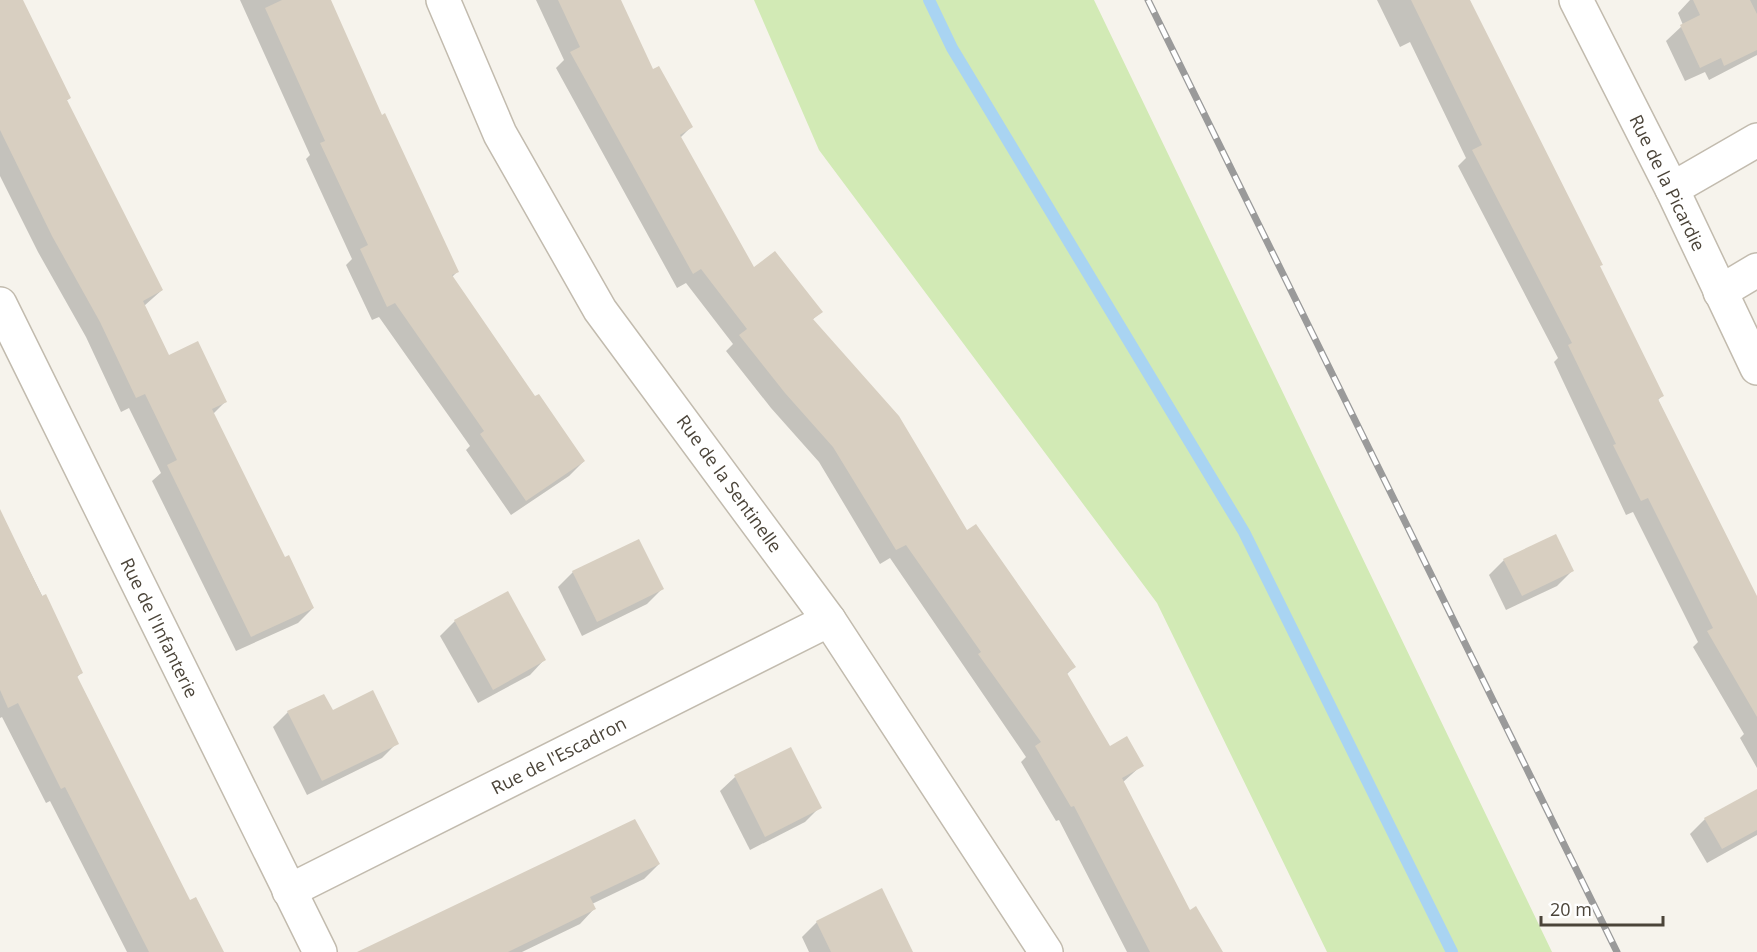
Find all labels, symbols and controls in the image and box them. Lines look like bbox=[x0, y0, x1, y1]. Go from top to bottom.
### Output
street label: Rue de la Picardie bbox=[1624, 110, 1711, 255]
street label: Rue de la Sentinelle bbox=[672, 410, 788, 557]
street label: Rue de l'Infanterie bbox=[116, 554, 204, 702]
street label: Rue de l'Escadron bbox=[487, 711, 630, 800]
scale bar bbox=[1541, 889, 1662, 927]
text: 20 m bbox=[1550, 897, 1592, 921]

